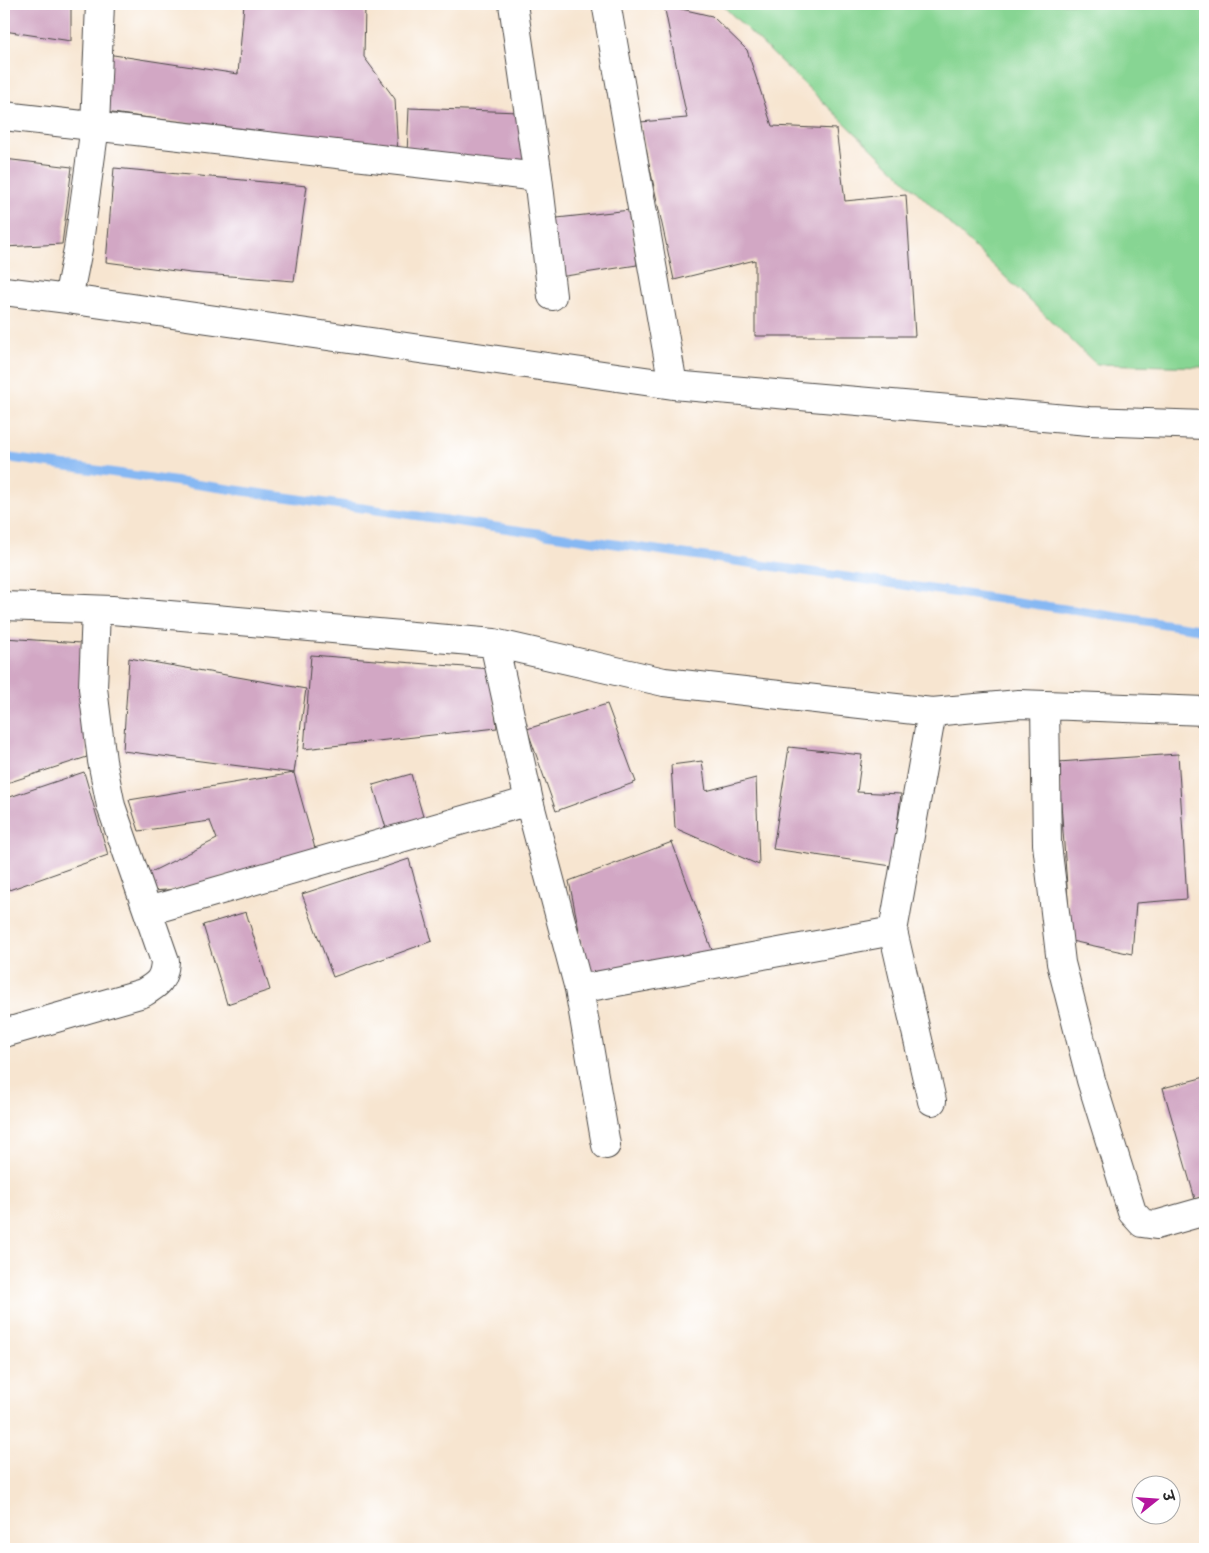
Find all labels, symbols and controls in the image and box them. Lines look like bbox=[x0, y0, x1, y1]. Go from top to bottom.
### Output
north arrow bbox=[1132, 1476, 1182, 1526]
text: उ bbox=[1155, 1487, 1179, 1506]

